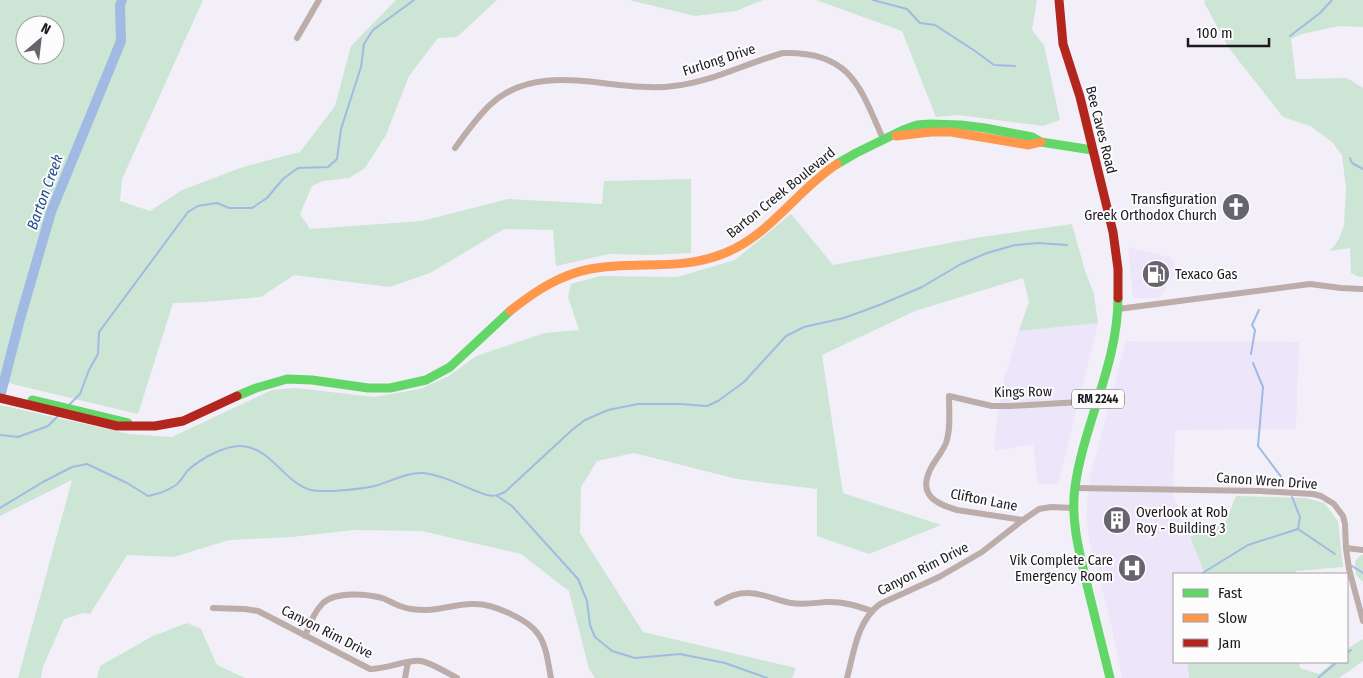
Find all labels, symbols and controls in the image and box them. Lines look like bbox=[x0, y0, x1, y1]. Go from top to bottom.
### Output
north arrow bbox=[15, 15, 65, 65]
scale bar bbox=[1188, 15, 1269, 47]
text: N bbox=[38, 19, 54, 38]
text: 100 m bbox=[1196, 24, 1233, 42]
street label: Furlong Drive bbox=[680, 40, 758, 80]
street label: Bee Caves Road bbox=[1082, 84, 1120, 176]
street label: Barton Creek Boulevard bbox=[723, 144, 839, 242]
water label: Barton Creek bbox=[23, 151, 67, 232]
place label: Transfiguration Greek Orthodox Church bbox=[1084, 191, 1217, 224]
church icon: Transfiguration Greek Orthodox Church bbox=[1221, 192, 1251, 222]
fuel station icon: Texaco Gas bbox=[1141, 259, 1171, 289]
place label: Texaco Gas bbox=[1175, 266, 1237, 283]
street label: Kings Row bbox=[994, 383, 1052, 401]
road number: RM 2244 bbox=[1072, 389, 1124, 408]
street label: Canon Wren Drive bbox=[1216, 469, 1318, 493]
street label: Clifton Lane bbox=[949, 485, 1019, 515]
place label: Overlook at Rob Roy - Building 3 bbox=[1136, 504, 1228, 537]
building icon: Overlook at Rob Roy - Building 3 bbox=[1102, 505, 1132, 535]
street label: Canyon Rim Drive bbox=[875, 539, 972, 599]
place label: Vik Complete Care Emergency Room bbox=[1010, 552, 1113, 585]
hospital icon: Vik Complete Care Emergency Room bbox=[1117, 553, 1147, 583]
legend bbox=[1173, 573, 1348, 663]
text: Fast bbox=[1218, 584, 1242, 602]
street label: Canyon Rim Drive bbox=[279, 602, 376, 662]
text: Slow bbox=[1218, 609, 1247, 627]
text: Jam bbox=[1218, 634, 1241, 652]

